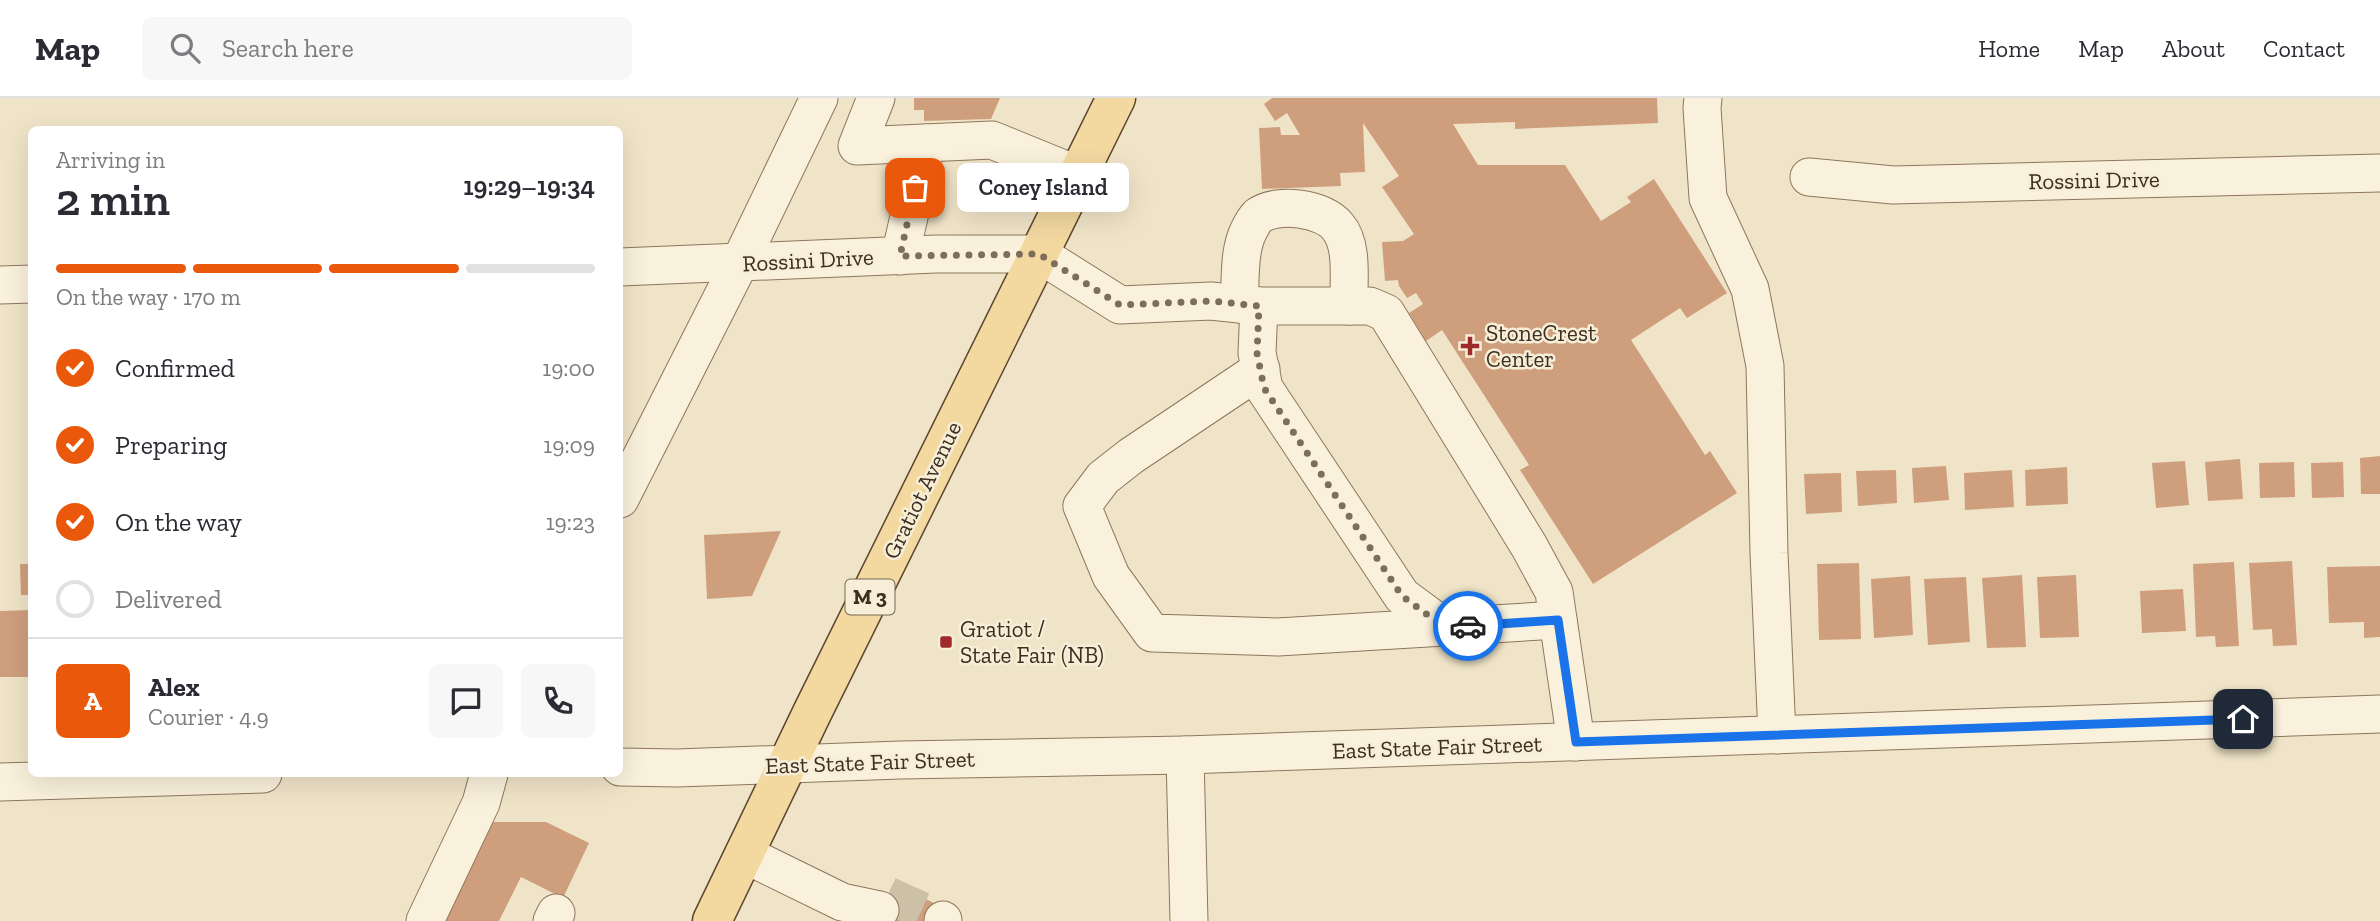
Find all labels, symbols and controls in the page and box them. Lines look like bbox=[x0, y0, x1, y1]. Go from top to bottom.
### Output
search box bbox=[142, 17, 632, 80]
text: Map bbox=[35, 29, 100, 68]
icon: search bbox=[166, 29, 204, 67]
text: Search here bbox=[222, 32, 354, 64]
text: Home bbox=[1978, 34, 2040, 63]
text: Map bbox=[2078, 34, 2124, 63]
text: About bbox=[2162, 34, 2225, 63]
text: Contact bbox=[2263, 34, 2345, 63]
text: Arriving in bbox=[56, 146, 165, 174]
pin bbox=[885, 158, 945, 218]
callout: Coney Island bbox=[957, 164, 1128, 212]
street label: Rossini Drive bbox=[2028, 165, 2160, 195]
icon: bag bbox=[896, 169, 934, 207]
text: 19:29–19:34 bbox=[463, 170, 595, 202]
text: 2 min bbox=[56, 172, 170, 227]
text: Coney Island bbox=[978, 173, 1108, 201]
street label: Rossini Drive bbox=[742, 243, 874, 277]
text: On the way · 170 m bbox=[56, 283, 241, 311]
place label: StoneCrest Center bbox=[1486, 319, 1597, 373]
marker: StoneCrest Center bbox=[1460, 336, 1480, 356]
icon: check bbox=[56, 349, 94, 387]
text: Confirmed bbox=[115, 352, 235, 384]
text: 19:00 bbox=[542, 354, 595, 382]
street label: Gratiot Avenue bbox=[877, 417, 967, 563]
icon: check bbox=[56, 426, 94, 464]
text: Preparing bbox=[115, 429, 227, 461]
text: 19:09 bbox=[543, 431, 595, 459]
icon: check bbox=[56, 503, 94, 541]
text: On the way bbox=[115, 506, 242, 538]
text: 19:23 bbox=[546, 508, 595, 536]
road number: M 3 bbox=[846, 580, 894, 614]
text: Delivered bbox=[115, 583, 222, 615]
courier bbox=[1433, 591, 1503, 661]
icon: car bbox=[1449, 607, 1487, 645]
place label: Gratiot / State Fair (NB) bbox=[960, 615, 1104, 669]
marker: Gratiot / State Fair (NB) bbox=[938, 634, 954, 650]
button: chat bbox=[429, 664, 503, 738]
button: phone bbox=[521, 664, 595, 738]
text: Alex bbox=[148, 671, 200, 703]
text: A bbox=[84, 685, 102, 717]
pin bbox=[2213, 689, 2273, 749]
icon: home bbox=[2224, 700, 2262, 738]
text: Courier · 4.9 bbox=[148, 703, 269, 731]
street label: East State Fair Street bbox=[1332, 729, 1543, 765]
street label: East State Fair Street bbox=[765, 744, 976, 780]

